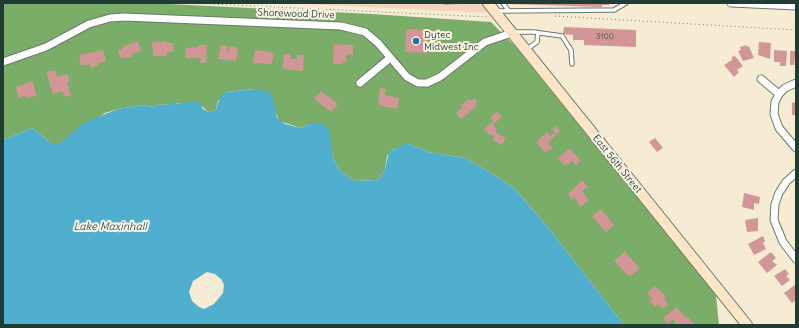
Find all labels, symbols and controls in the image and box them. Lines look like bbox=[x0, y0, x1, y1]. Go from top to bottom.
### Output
street label: Shorewood Drive bbox=[257, 7, 335, 21]
place label: Dytec Midwest Inc bbox=[424, 29, 479, 52]
house number: 3100 bbox=[596, 32, 614, 42]
marker: Dytec Midwest Inc bbox=[411, 36, 421, 46]
street label: East 56th Street bbox=[590, 132, 644, 196]
water label: Lake Maxinhall bbox=[73, 220, 147, 234]

